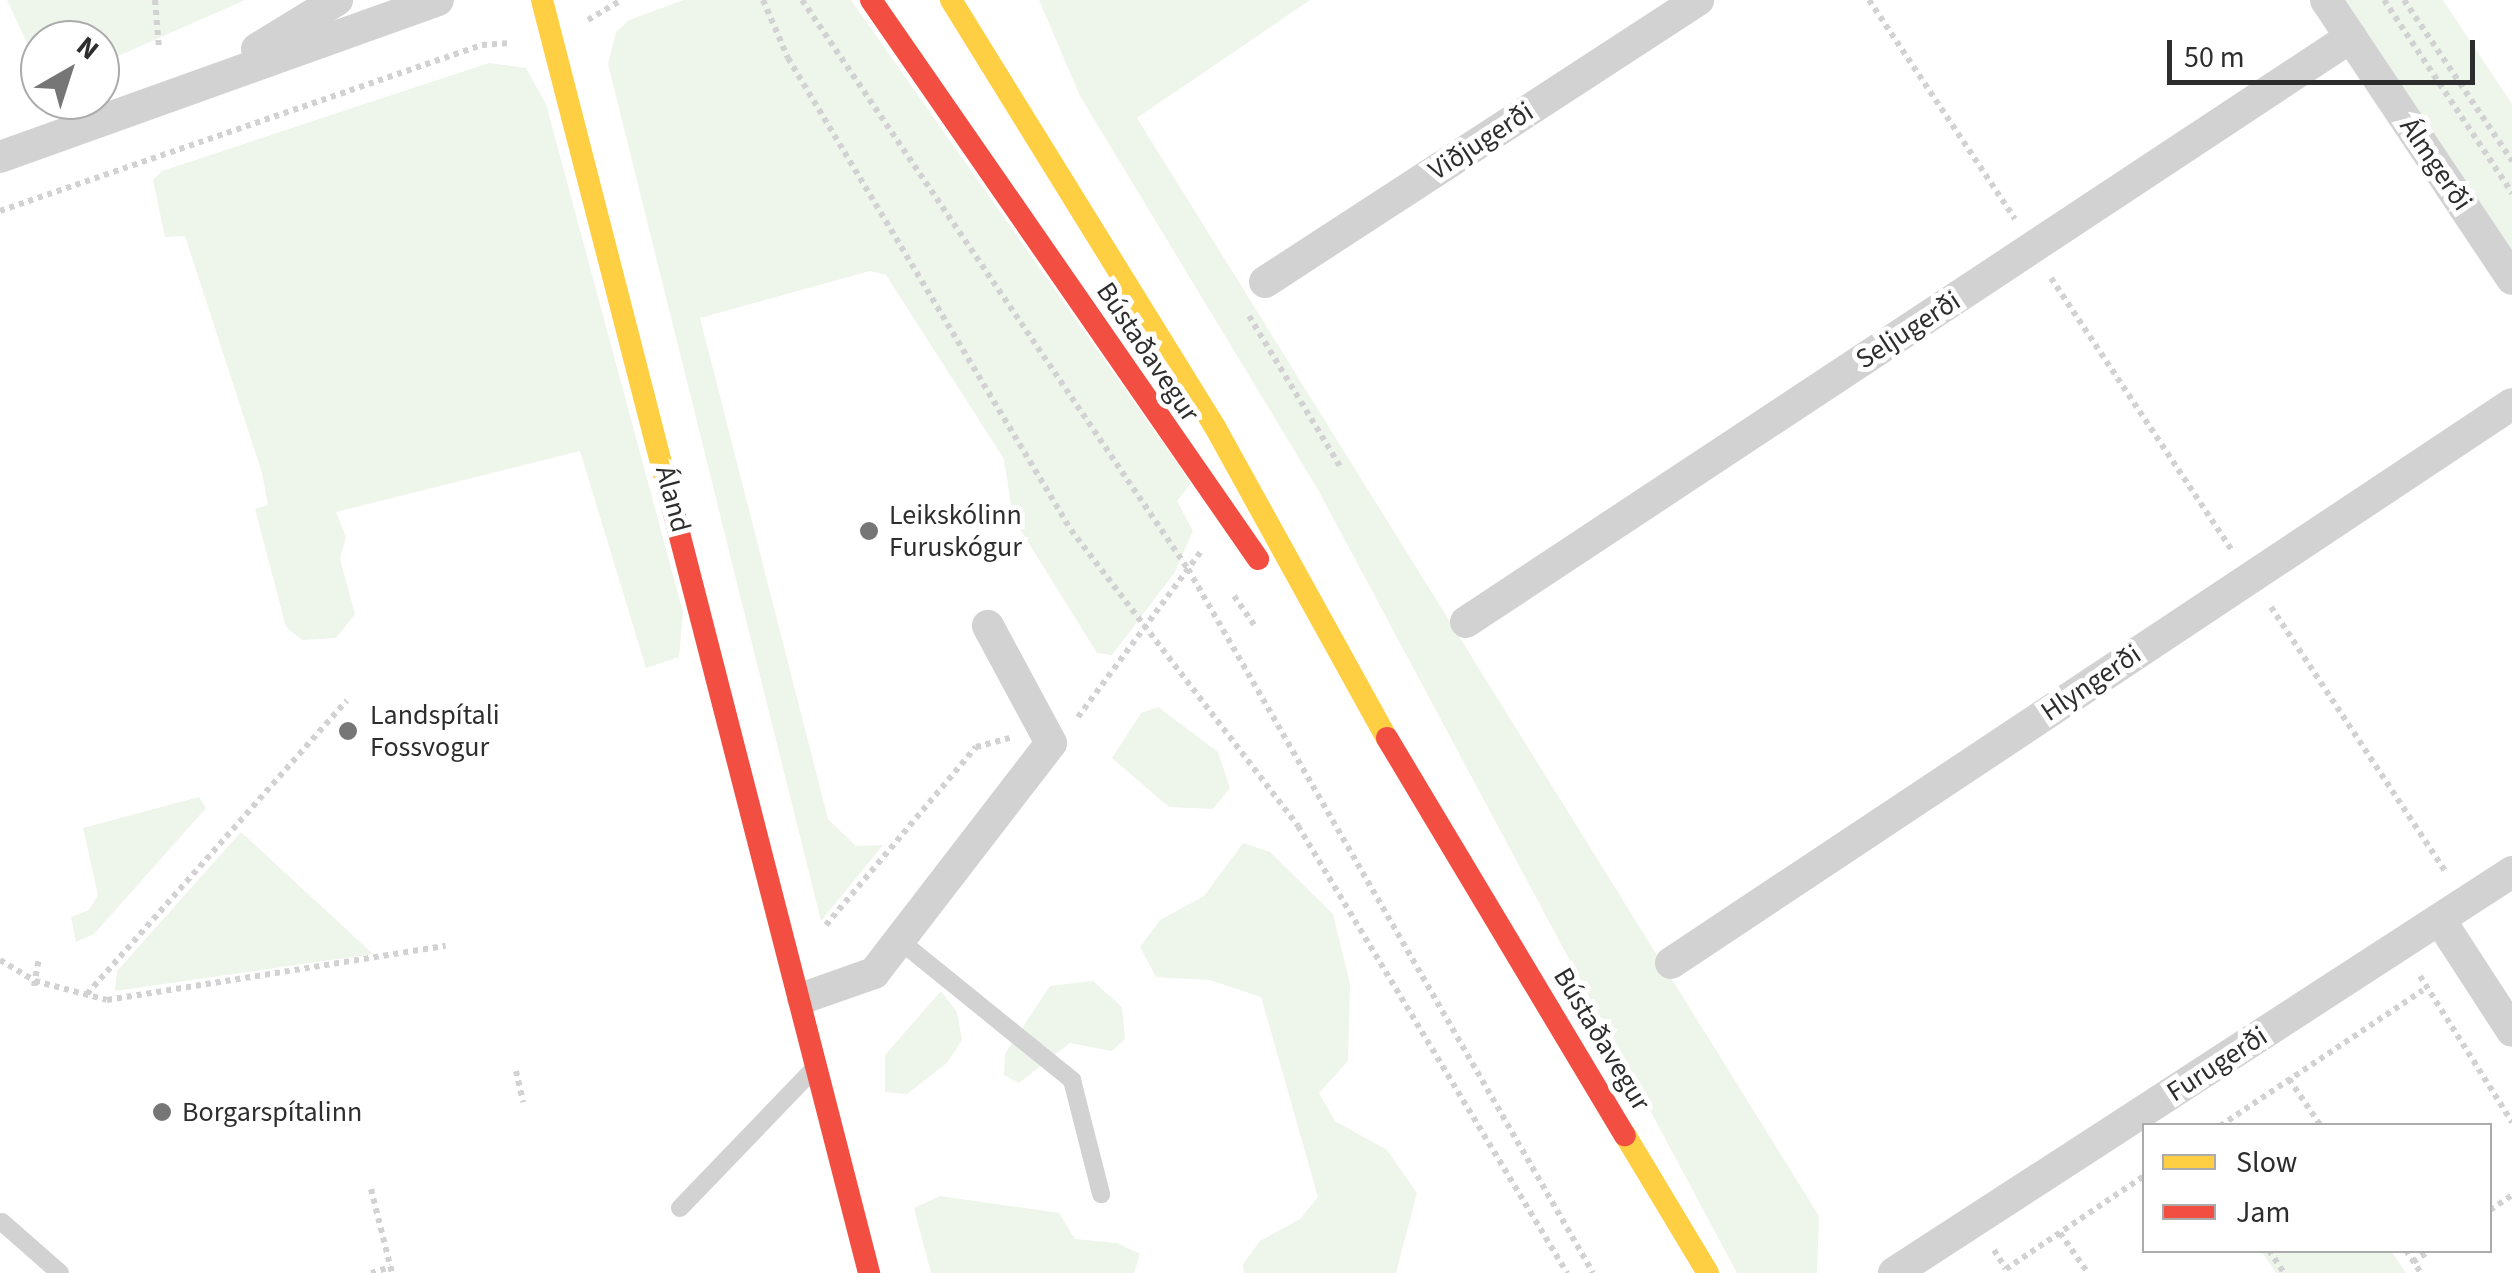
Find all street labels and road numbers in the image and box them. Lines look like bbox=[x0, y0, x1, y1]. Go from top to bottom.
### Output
street label: Viðjugerði bbox=[1422, 95, 1540, 187]
street label: Álmgerði bbox=[2393, 111, 2479, 217]
street label: Bústaðavegur bbox=[1089, 276, 1207, 428]
street label: Seljugerði bbox=[1849, 284, 1967, 376]
street label: Áland bbox=[648, 462, 698, 536]
street label: Hlyngerði bbox=[2035, 637, 2147, 729]
street label: Bústaðavegur bbox=[1546, 961, 1658, 1117]
street label: Furugerði bbox=[2160, 1019, 2274, 1109]

